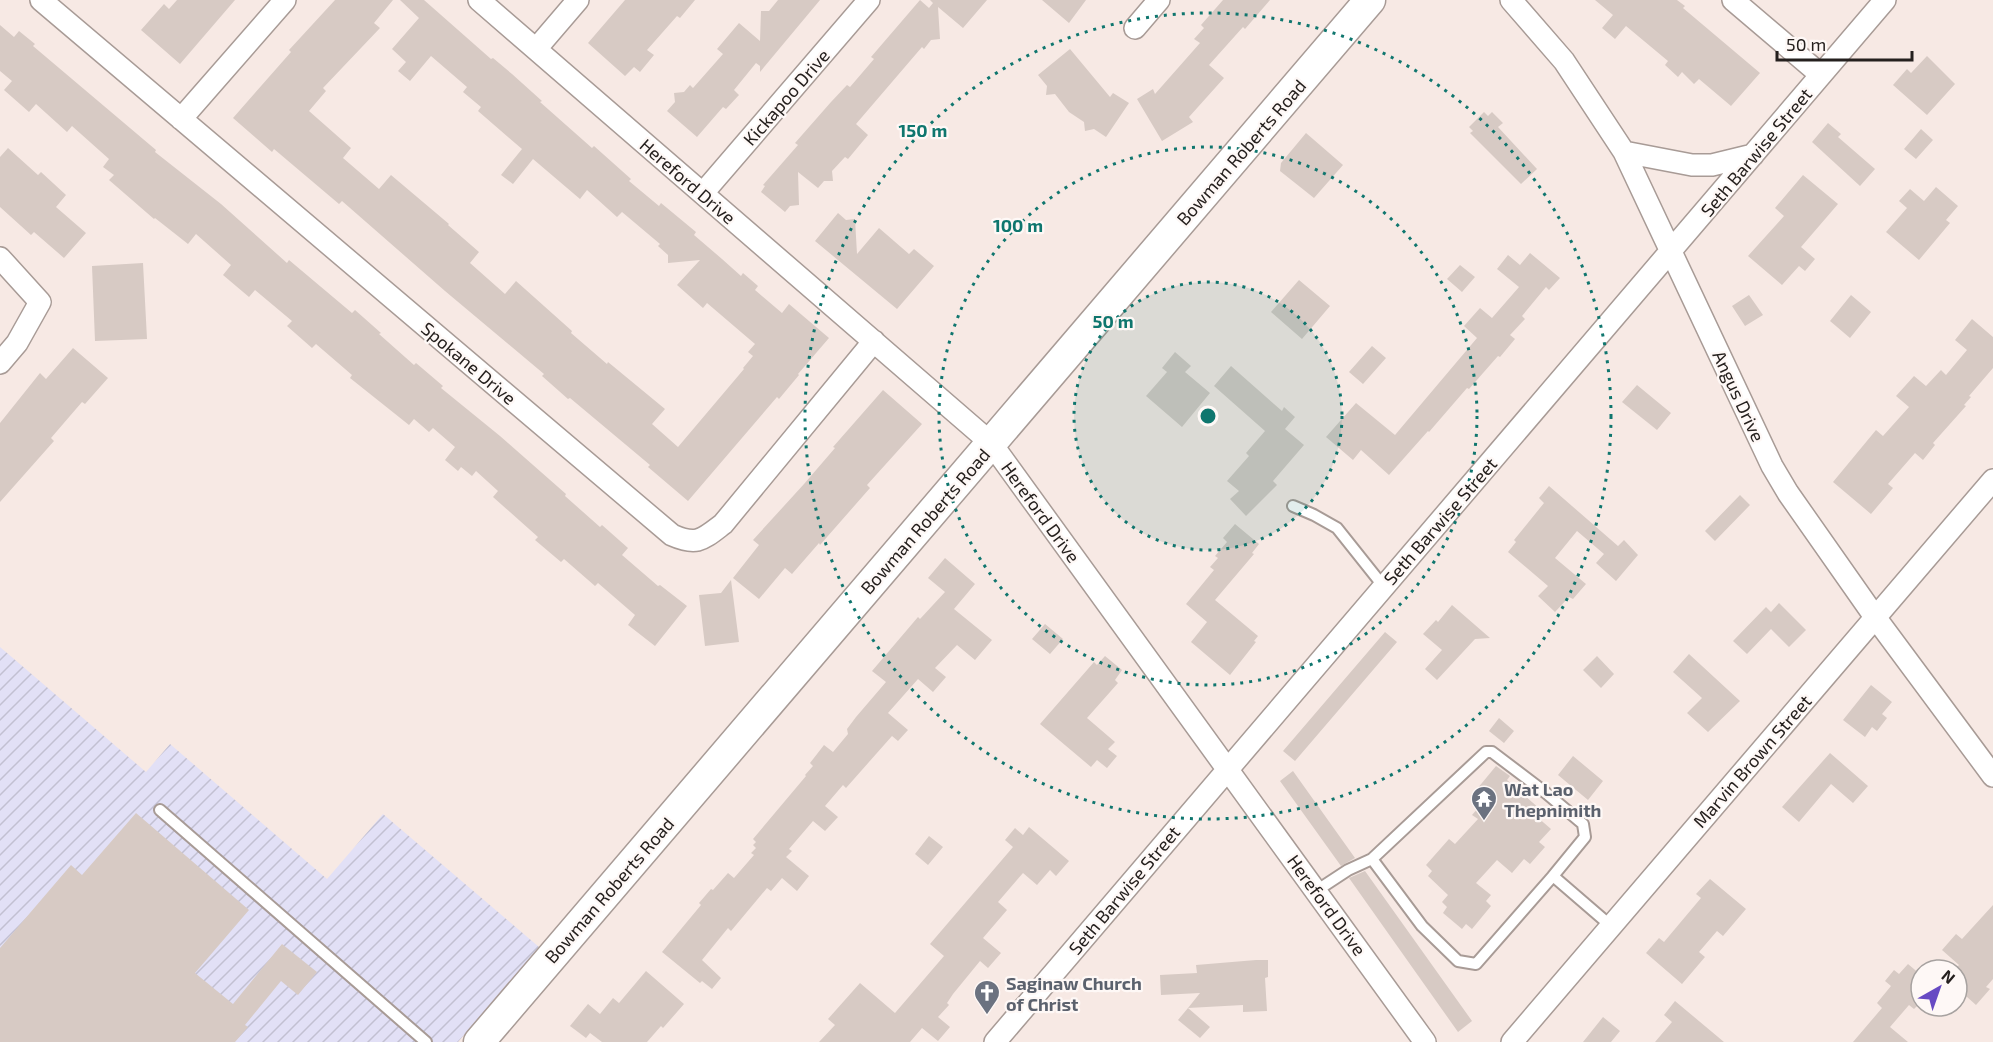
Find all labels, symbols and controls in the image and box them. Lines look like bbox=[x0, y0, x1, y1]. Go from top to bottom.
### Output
scale bar bbox=[1777, 24, 1912, 62]
text: 50 m bbox=[1786, 33, 1826, 55]
street label: Kickapoo Drive bbox=[738, 44, 834, 150]
street label: Bowman Roberts Road bbox=[1172, 75, 1310, 229]
street label: Seth Barwise Street bbox=[1696, 83, 1816, 221]
text: 150 m bbox=[899, 119, 947, 141]
street label: Hereford Drive bbox=[636, 134, 740, 228]
text: 100 m bbox=[993, 214, 1043, 236]
text: 50 m bbox=[1092, 310, 1134, 332]
street label: Spokane Drive bbox=[417, 317, 521, 409]
street label: Angus Drive bbox=[1708, 347, 1770, 445]
centre of rings bbox=[1198, 406, 1218, 426]
street label: Bowman Roberts Road bbox=[856, 444, 994, 598]
street label: Seth Barwise Street bbox=[1379, 453, 1501, 589]
street label: Hereford Drive bbox=[997, 457, 1085, 567]
street label: Marvin Brown Street bbox=[1688, 690, 1816, 832]
place label: Wat Lao Thepnimith bbox=[1504, 778, 1601, 821]
temple icon: Wat Lao Thepnimith bbox=[1469, 784, 1499, 822]
street label: Bowman Roberts Road bbox=[540, 813, 678, 967]
street label: Seth Barwise Street bbox=[1064, 821, 1184, 959]
street label: Hereford Drive bbox=[1283, 850, 1371, 960]
north arrow bbox=[1909, 958, 1969, 1018]
text: N bbox=[1938, 965, 1959, 987]
place label: Saginaw Church of Christ bbox=[1006, 972, 1142, 1015]
church icon: Saginaw Church of Christ bbox=[972, 978, 1002, 1016]

